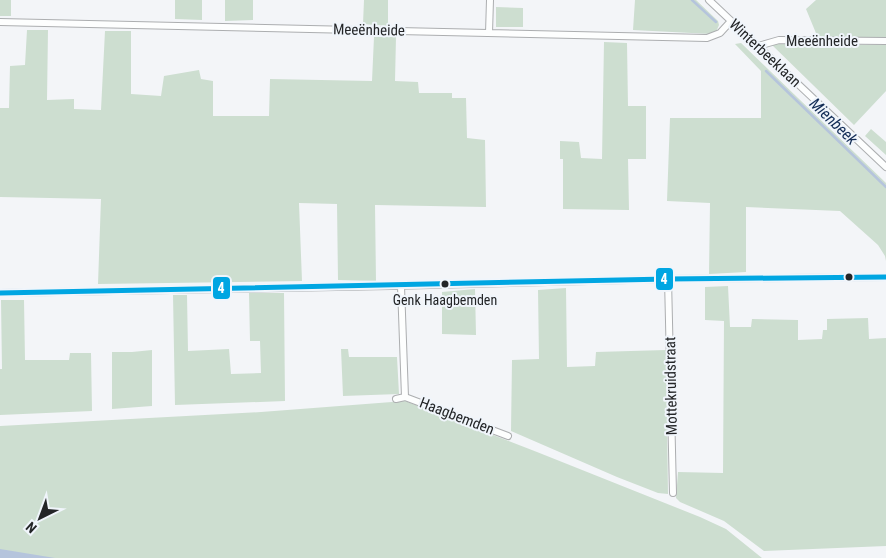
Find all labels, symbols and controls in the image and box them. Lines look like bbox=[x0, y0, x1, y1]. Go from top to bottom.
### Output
street label: Winterbeeklaan bbox=[725, 15, 805, 91]
street label: Meeënheide bbox=[333, 20, 405, 40]
street label: Meeënheide bbox=[786, 32, 858, 50]
water label: Mienbeek bbox=[806, 94, 862, 149]
line badge: 4 bbox=[655, 267, 674, 291]
text: 4 bbox=[660, 271, 668, 287]
unlabelled marker bbox=[844, 272, 854, 282]
line badge: 4 bbox=[212, 276, 231, 300]
marker: Genk Haagbemden bbox=[440, 279, 450, 289]
text: 4 bbox=[217, 280, 225, 296]
place label: Genk Haagbemden bbox=[393, 292, 497, 308]
street label: Mottekruidstraat bbox=[661, 337, 681, 435]
street label: Haagbemden bbox=[417, 394, 497, 438]
north arrow bbox=[15, 493, 65, 543]
text: N bbox=[23, 519, 40, 536]

